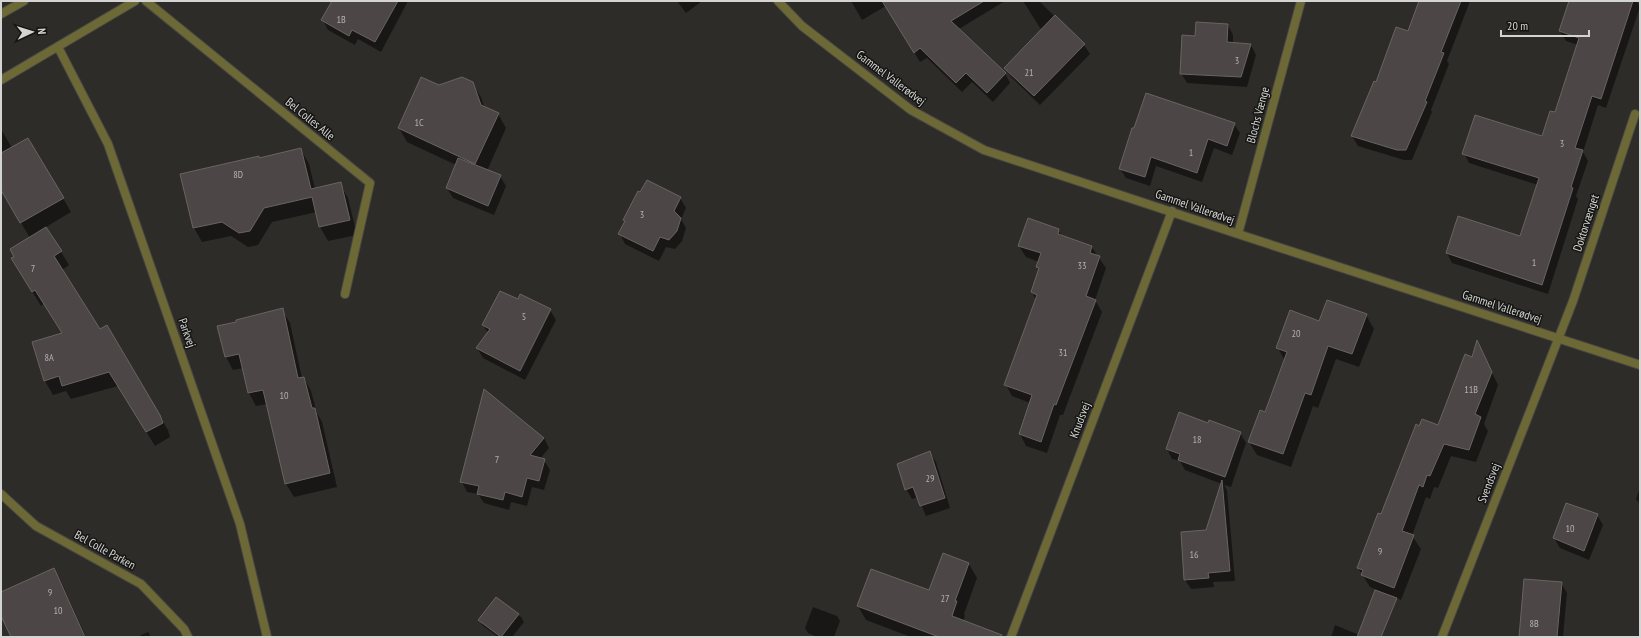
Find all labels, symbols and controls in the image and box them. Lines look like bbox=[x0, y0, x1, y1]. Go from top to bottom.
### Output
north arrow bbox=[12, 12, 52, 52]
scale bar bbox=[1501, 12, 1589, 38]
house number: 1B bbox=[336, 13, 346, 26]
text: 20 m bbox=[1507, 18, 1528, 33]
text: N bbox=[35, 28, 49, 35]
street label: Gammel Vallerødvej bbox=[854, 47, 929, 108]
house number: 3 bbox=[1235, 54, 1239, 67]
house number: 21 bbox=[1025, 66, 1034, 79]
street label: Blochs Vænge bbox=[1243, 85, 1272, 145]
street label: Bel Colles Alle bbox=[283, 94, 338, 143]
house number: 1C bbox=[414, 116, 424, 129]
house number: 3 bbox=[1560, 137, 1564, 150]
house number: 1 bbox=[1189, 146, 1193, 159]
house number: 8D bbox=[233, 168, 243, 181]
street label: Gammel Vallerødvej bbox=[1154, 186, 1237, 227]
street label: Doktorvænget bbox=[1569, 192, 1602, 253]
house number: 3 bbox=[640, 208, 644, 221]
house number: 1 bbox=[1532, 256, 1536, 269]
house number: 33 bbox=[1078, 259, 1087, 272]
house number: 7 bbox=[31, 262, 35, 275]
street label: Gammel Vallerødvej bbox=[1461, 287, 1544, 326]
house number: 5 bbox=[522, 310, 526, 323]
street label: Parkvej bbox=[175, 316, 199, 349]
house number: 20 bbox=[1292, 327, 1301, 340]
house number: 31 bbox=[1059, 346, 1068, 359]
house number: 8A bbox=[44, 351, 54, 364]
house number: 11B bbox=[1464, 383, 1478, 396]
house number: 10 bbox=[280, 389, 289, 402]
street label: Knudsvej bbox=[1066, 400, 1093, 440]
house number: 18 bbox=[1193, 433, 1202, 446]
house number: 7 bbox=[495, 453, 499, 466]
street label: Svendsvej bbox=[1474, 461, 1503, 505]
house number: 29 bbox=[926, 472, 935, 485]
house number: 10 bbox=[1566, 522, 1575, 535]
street label: Bel Colle Parken bbox=[72, 527, 138, 572]
house number: 9 bbox=[1378, 545, 1382, 558]
house number: 16 bbox=[1190, 548, 1199, 561]
house number: 9 bbox=[48, 586, 52, 599]
house number: 27 bbox=[941, 592, 950, 605]
house number: 10 bbox=[54, 604, 63, 617]
house number: 8B bbox=[1529, 617, 1539, 630]

